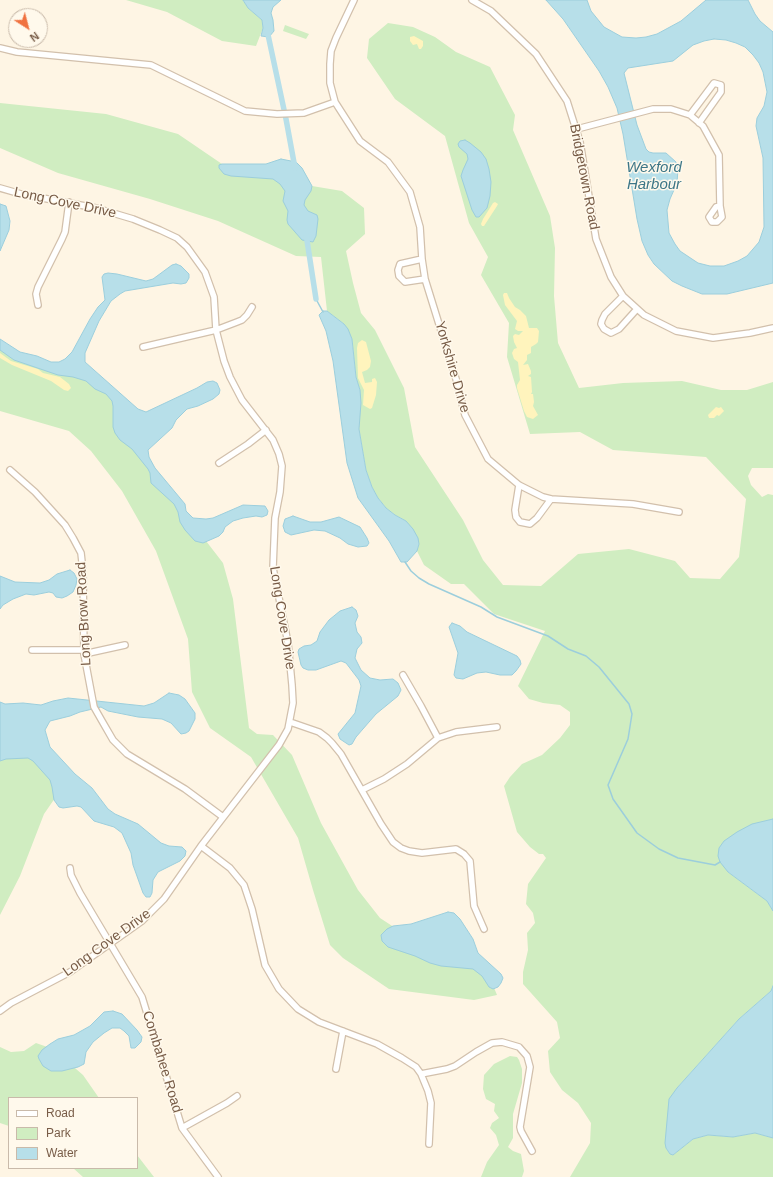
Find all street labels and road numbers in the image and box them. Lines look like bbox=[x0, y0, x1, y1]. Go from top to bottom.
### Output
street label: Bridgetown Road bbox=[566, 123, 602, 231]
street label: Long Cove Drive bbox=[12, 184, 118, 222]
street label: Yorkshire Drive bbox=[431, 319, 473, 415]
street label: Long Brow Road bbox=[73, 561, 95, 667]
street label: Long Cove Drive bbox=[266, 565, 298, 671]
street label: Long Cove Drive bbox=[60, 906, 154, 980]
street label: Combahee Road bbox=[138, 1009, 186, 1115]

